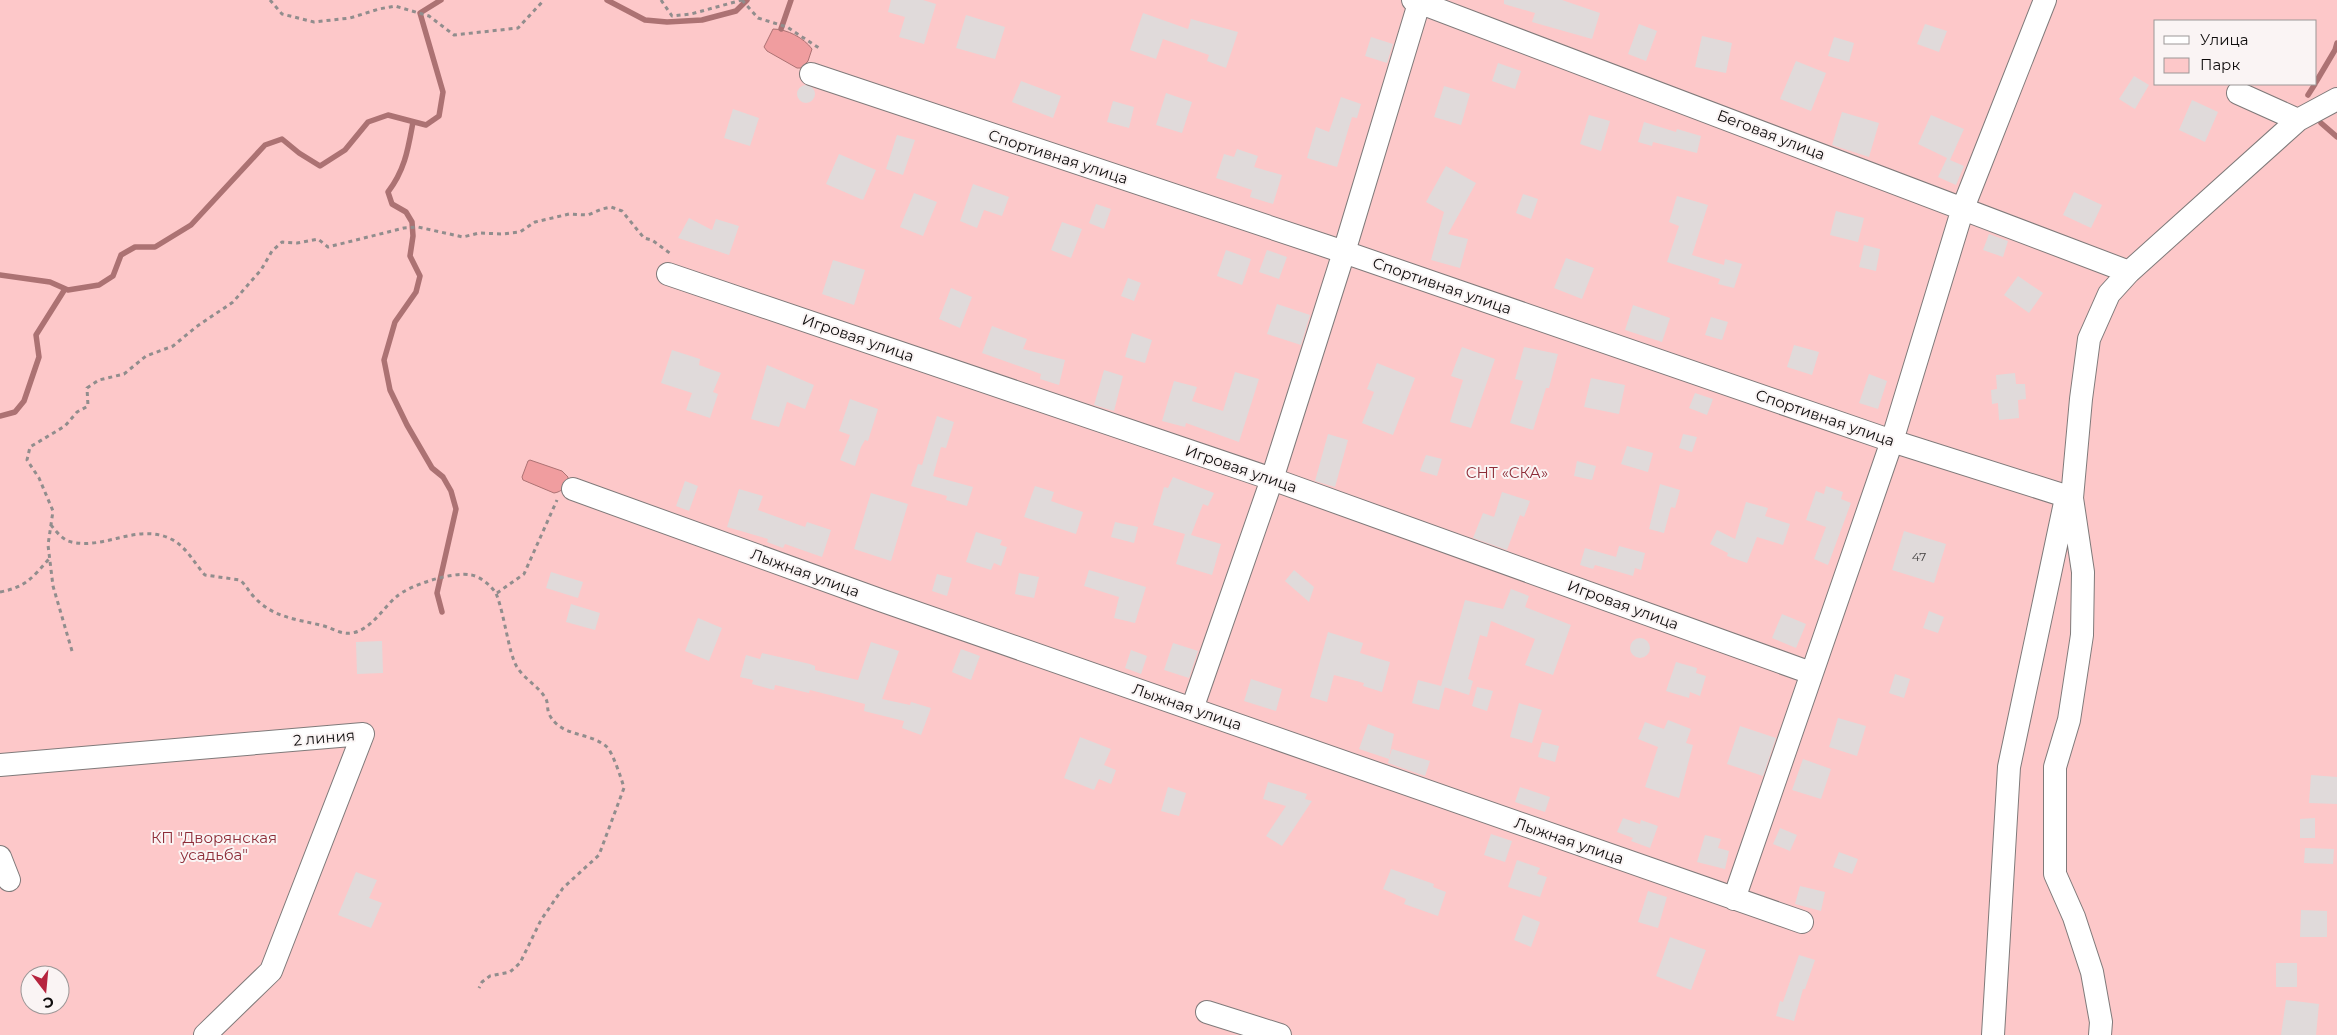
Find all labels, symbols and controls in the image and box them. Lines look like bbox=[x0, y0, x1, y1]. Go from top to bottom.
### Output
legend bbox=[2154, 20, 2317, 85]
text: Улица bbox=[2200, 30, 2248, 49]
text: Парк bbox=[2200, 55, 2240, 74]
street label: Беговая улица bbox=[1714, 105, 1828, 164]
street label: Спортивная улица bbox=[986, 125, 1130, 188]
street label: Спортивная улица bbox=[1370, 253, 1514, 318]
street label: Игровая улица bbox=[800, 309, 917, 366]
street label: Спортивная улица bbox=[1753, 385, 1897, 450]
street label: Игровая улица bbox=[1183, 440, 1300, 497]
park label: СНТ «СКА» bbox=[1466, 463, 1548, 482]
street label: Лыжная улица bbox=[748, 544, 862, 601]
house number: 47 bbox=[1912, 549, 1926, 564]
street label: Игровая улица bbox=[1565, 576, 1681, 633]
street label: Лыжная улица bbox=[1130, 679, 1244, 734]
street label: 2 линия bbox=[292, 725, 356, 750]
street label: Лыжная улица bbox=[1512, 813, 1626, 868]
park label: КП "Дворянская усадьба" bbox=[151, 828, 277, 864]
north arrow bbox=[20, 965, 70, 1015]
text: С bbox=[41, 992, 56, 1013]

